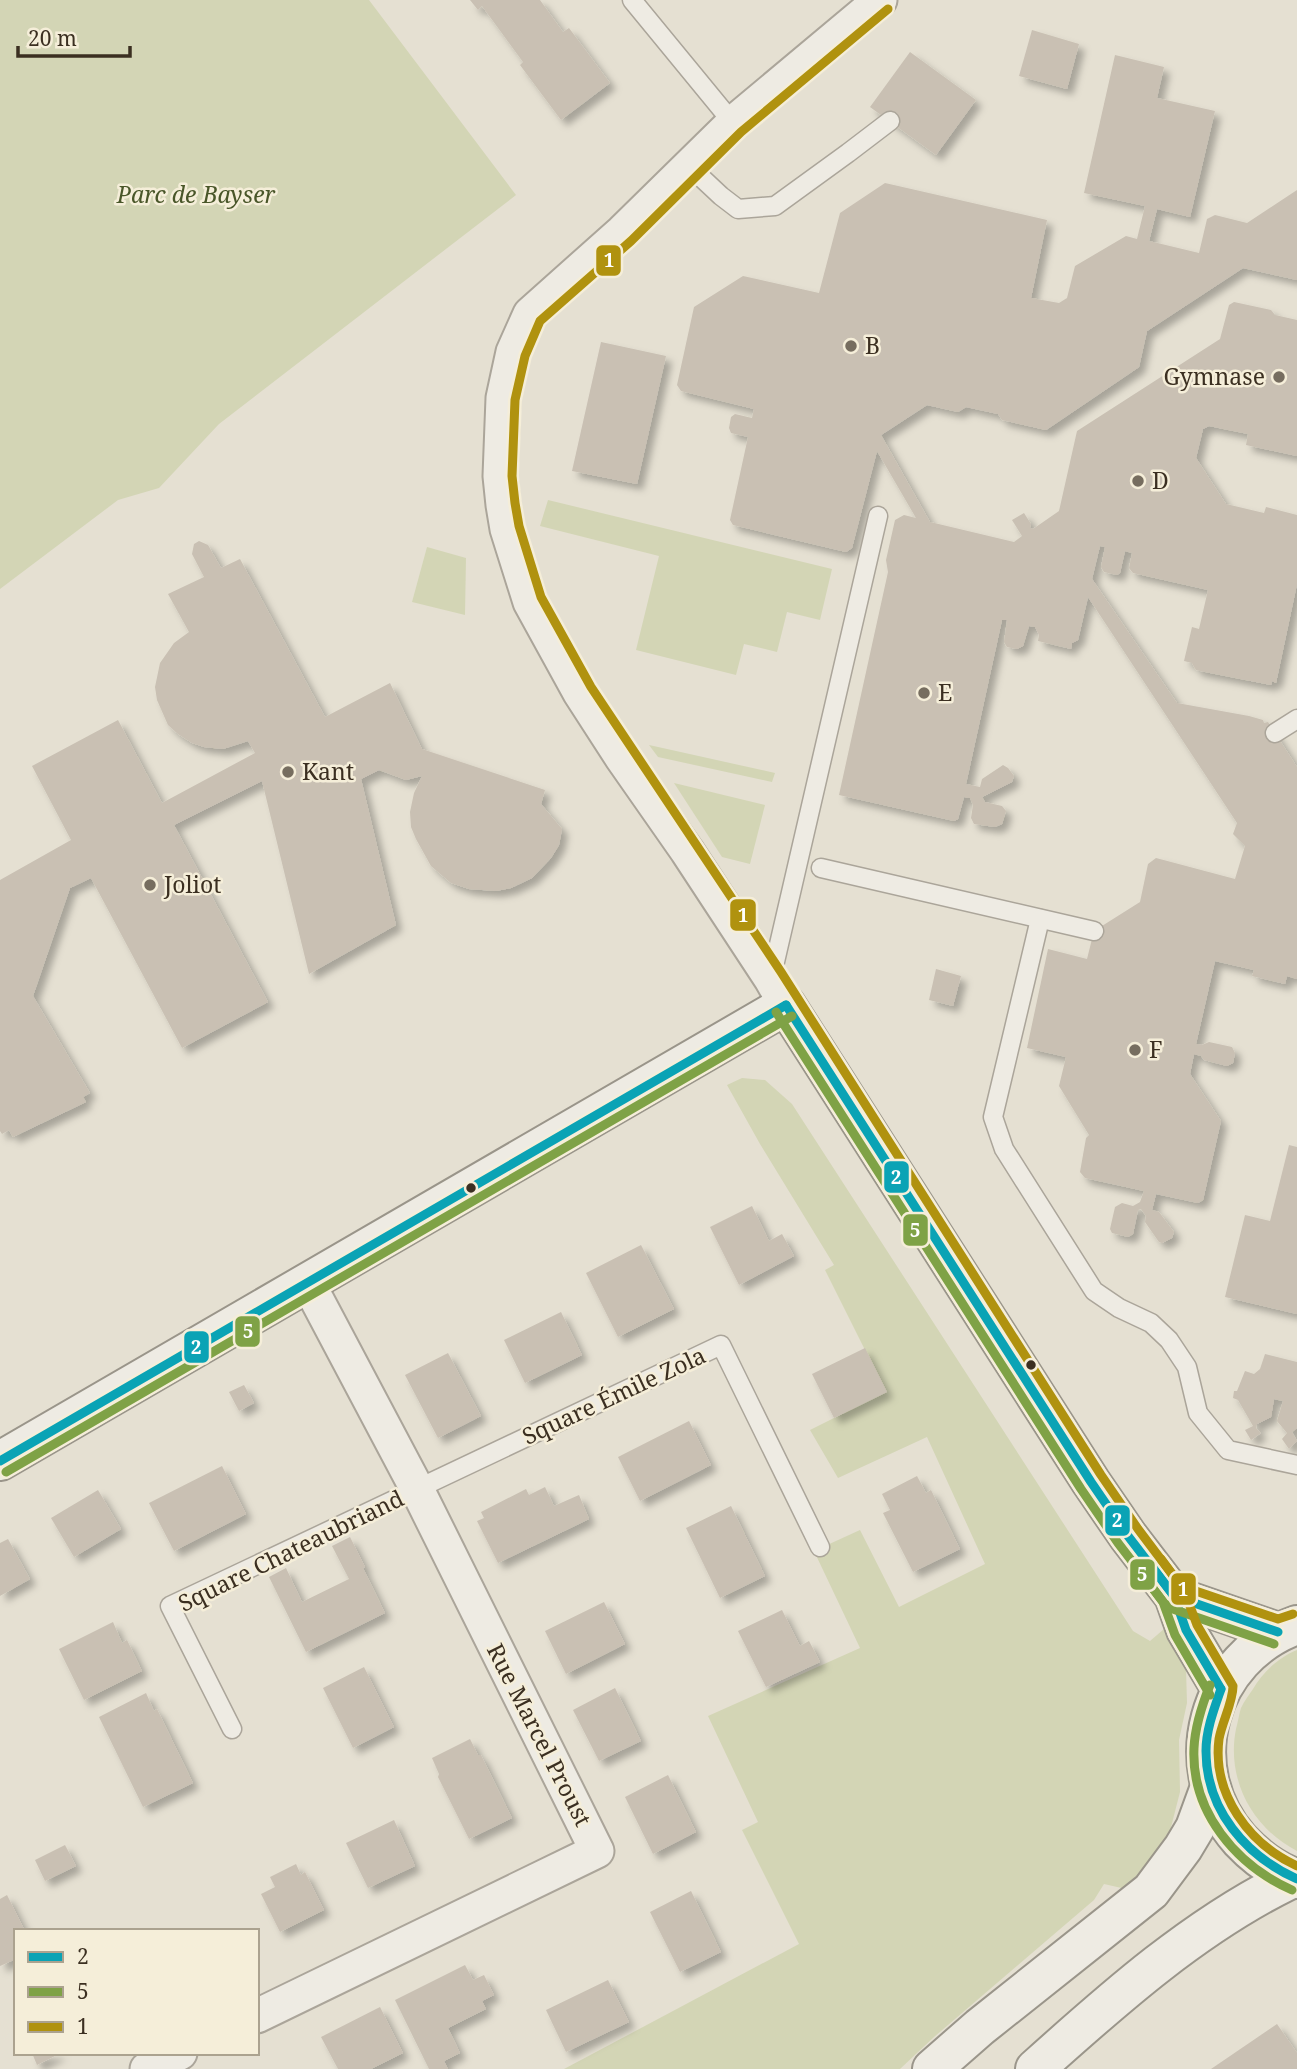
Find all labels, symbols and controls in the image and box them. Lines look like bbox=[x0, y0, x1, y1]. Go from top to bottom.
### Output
scale bar bbox=[18, 14, 130, 58]
text: 20 m bbox=[28, 24, 77, 52]
park label: Parc de Bayser bbox=[116, 178, 275, 210]
line badge: 1 bbox=[595, 244, 622, 277]
text: 1 bbox=[604, 247, 614, 273]
place label: B bbox=[865, 329, 880, 361]
marker: B bbox=[843, 338, 859, 354]
place label: Gymnase bbox=[1163, 360, 1265, 392]
marker: Gymnase bbox=[1271, 369, 1287, 385]
place label: D bbox=[1152, 464, 1169, 496]
marker: D bbox=[1130, 473, 1146, 489]
place label: E bbox=[938, 676, 952, 708]
marker: E bbox=[916, 685, 932, 701]
place label: Kant bbox=[302, 755, 354, 787]
marker: Kant bbox=[280, 764, 296, 780]
place label: Joliot bbox=[163, 868, 221, 900]
marker: Joliot bbox=[142, 877, 158, 893]
line badge: 1 bbox=[729, 898, 757, 932]
text: 1 bbox=[738, 902, 748, 928]
place label: F bbox=[1149, 1033, 1163, 1065]
marker: F bbox=[1127, 1042, 1143, 1058]
line badge: 2 bbox=[883, 1160, 910, 1194]
text: 2 bbox=[891, 1164, 901, 1190]
unlabelled marker bbox=[464, 1181, 478, 1195]
line badge: 5 bbox=[902, 1213, 929, 1247]
text: 5 bbox=[910, 1217, 920, 1243]
line badge: 5 bbox=[234, 1315, 261, 1348]
text: 5 bbox=[243, 1318, 253, 1344]
line badge: 2 bbox=[183, 1330, 210, 1364]
text: 2 bbox=[191, 1334, 201, 1360]
street label: Square Émile Zola bbox=[517, 1339, 711, 1452]
unlabelled marker bbox=[1024, 1358, 1038, 1372]
street label: Square Chateaubriand bbox=[172, 1482, 409, 1619]
line badge: 2 bbox=[1104, 1504, 1131, 1537]
text: 2 bbox=[1112, 1507, 1122, 1533]
line badge: 5 bbox=[1129, 1558, 1156, 1591]
text: 5 bbox=[1137, 1561, 1147, 1587]
line badge: 1 bbox=[1170, 1572, 1197, 1606]
text: 1 bbox=[1178, 1576, 1188, 1602]
street label: Rue Marcel Proust bbox=[480, 1638, 600, 1831]
legend bbox=[14, 1929, 259, 2055]
text: 2 bbox=[77, 1942, 89, 1970]
text: 5 bbox=[77, 1977, 89, 2005]
text: 1 bbox=[77, 2012, 89, 2040]

